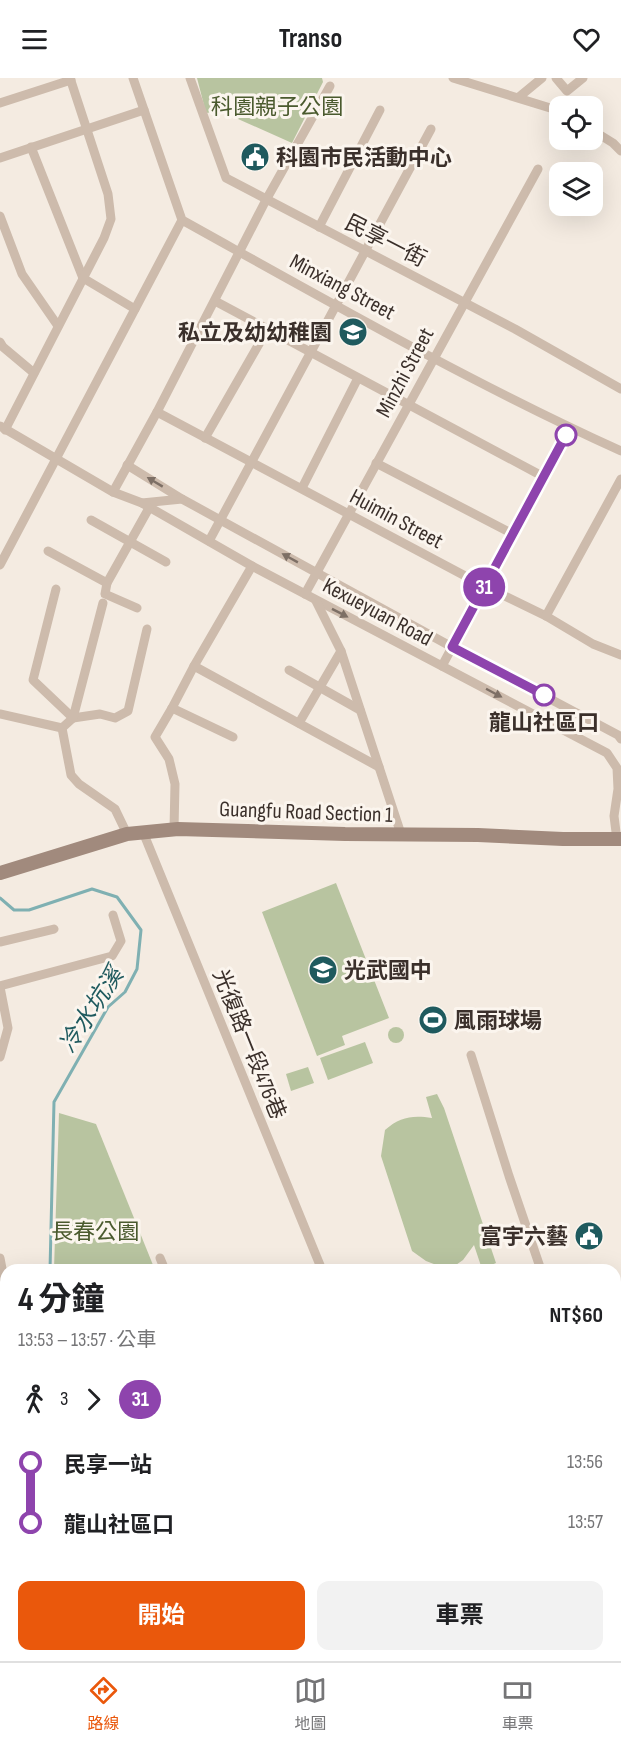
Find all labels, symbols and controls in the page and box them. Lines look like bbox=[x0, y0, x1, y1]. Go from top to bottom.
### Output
icon: menu bbox=[18, 23, 51, 56]
text: Transo bbox=[279, 23, 342, 55]
icon: heart bbox=[570, 23, 603, 56]
park label: 科園親子公園 bbox=[211, 94, 343, 121]
map controls bbox=[549, 96, 603, 216]
button: locate bbox=[549, 96, 603, 150]
public building icon: 科園市民活動中心 bbox=[239, 141, 271, 173]
place label: 科園市民活動中心 bbox=[276, 145, 452, 172]
button: layers bbox=[549, 162, 603, 216]
street label: 民享一街 bbox=[340, 209, 431, 273]
street label: Minxiang Street bbox=[285, 248, 400, 326]
school or university icon: 私立及幼幼稚園 bbox=[337, 316, 369, 348]
place label: 私立及幼幼稚園 bbox=[178, 320, 332, 347]
street label: Minzhi Street bbox=[370, 323, 440, 422]
unlabelled marker bbox=[555, 424, 577, 446]
one-way arrow bbox=[146, 477, 163, 487]
street label: Huimin Street bbox=[345, 483, 448, 555]
one-way arrow bbox=[281, 553, 298, 563]
line badge: 31 bbox=[457, 568, 511, 606]
street label: Kexueyuan Road bbox=[318, 572, 437, 652]
text: 31 bbox=[475, 575, 493, 600]
one-way arrow bbox=[331, 608, 348, 618]
marker: 龍山社區口 bbox=[533, 684, 555, 706]
one-way arrow bbox=[485, 688, 502, 698]
place label: 龍山社區口 bbox=[489, 710, 599, 737]
street label: Guangfu Road Section 1 bbox=[219, 796, 393, 829]
school or university icon: 光武國中 bbox=[307, 954, 339, 986]
place label: 光武國中 bbox=[344, 958, 432, 985]
water label: 冷水坑溪 bbox=[53, 960, 131, 1058]
street label: 光復路一段476巷 bbox=[206, 966, 291, 1124]
sports icon: 風雨球場 bbox=[417, 1004, 449, 1036]
place label: 風雨球場 bbox=[454, 1008, 542, 1035]
park label: 長春公園 bbox=[51, 1219, 139, 1246]
public building icon: 富宇六藝 bbox=[573, 1220, 605, 1252]
place label: 富宇六藝 bbox=[480, 1224, 568, 1251]
text: 4 分鐘 bbox=[18, 1280, 105, 1320]
text: NT$60 bbox=[550, 1302, 603, 1329]
text: 13:53 – 13:57 · 公車 bbox=[18, 1328, 157, 1352]
icon: walk bbox=[18, 1383, 51, 1416]
icon: forward bbox=[77, 1383, 110, 1416]
text: 3 bbox=[60, 1387, 68, 1411]
text: 31 bbox=[131, 1387, 149, 1412]
text: 13:56 bbox=[567, 1450, 603, 1474]
text: 民享一站 bbox=[64, 1452, 152, 1479]
text: 13:57 bbox=[568, 1510, 603, 1534]
text: 龍山社區口 bbox=[64, 1512, 174, 1539]
button: 開始 bbox=[18, 1581, 305, 1650]
button: 車票 bbox=[317, 1581, 603, 1650]
tab: 路線 bbox=[87, 1674, 120, 1734]
tab: 地圖 bbox=[294, 1674, 327, 1734]
tab: 車票 bbox=[501, 1674, 534, 1734]

